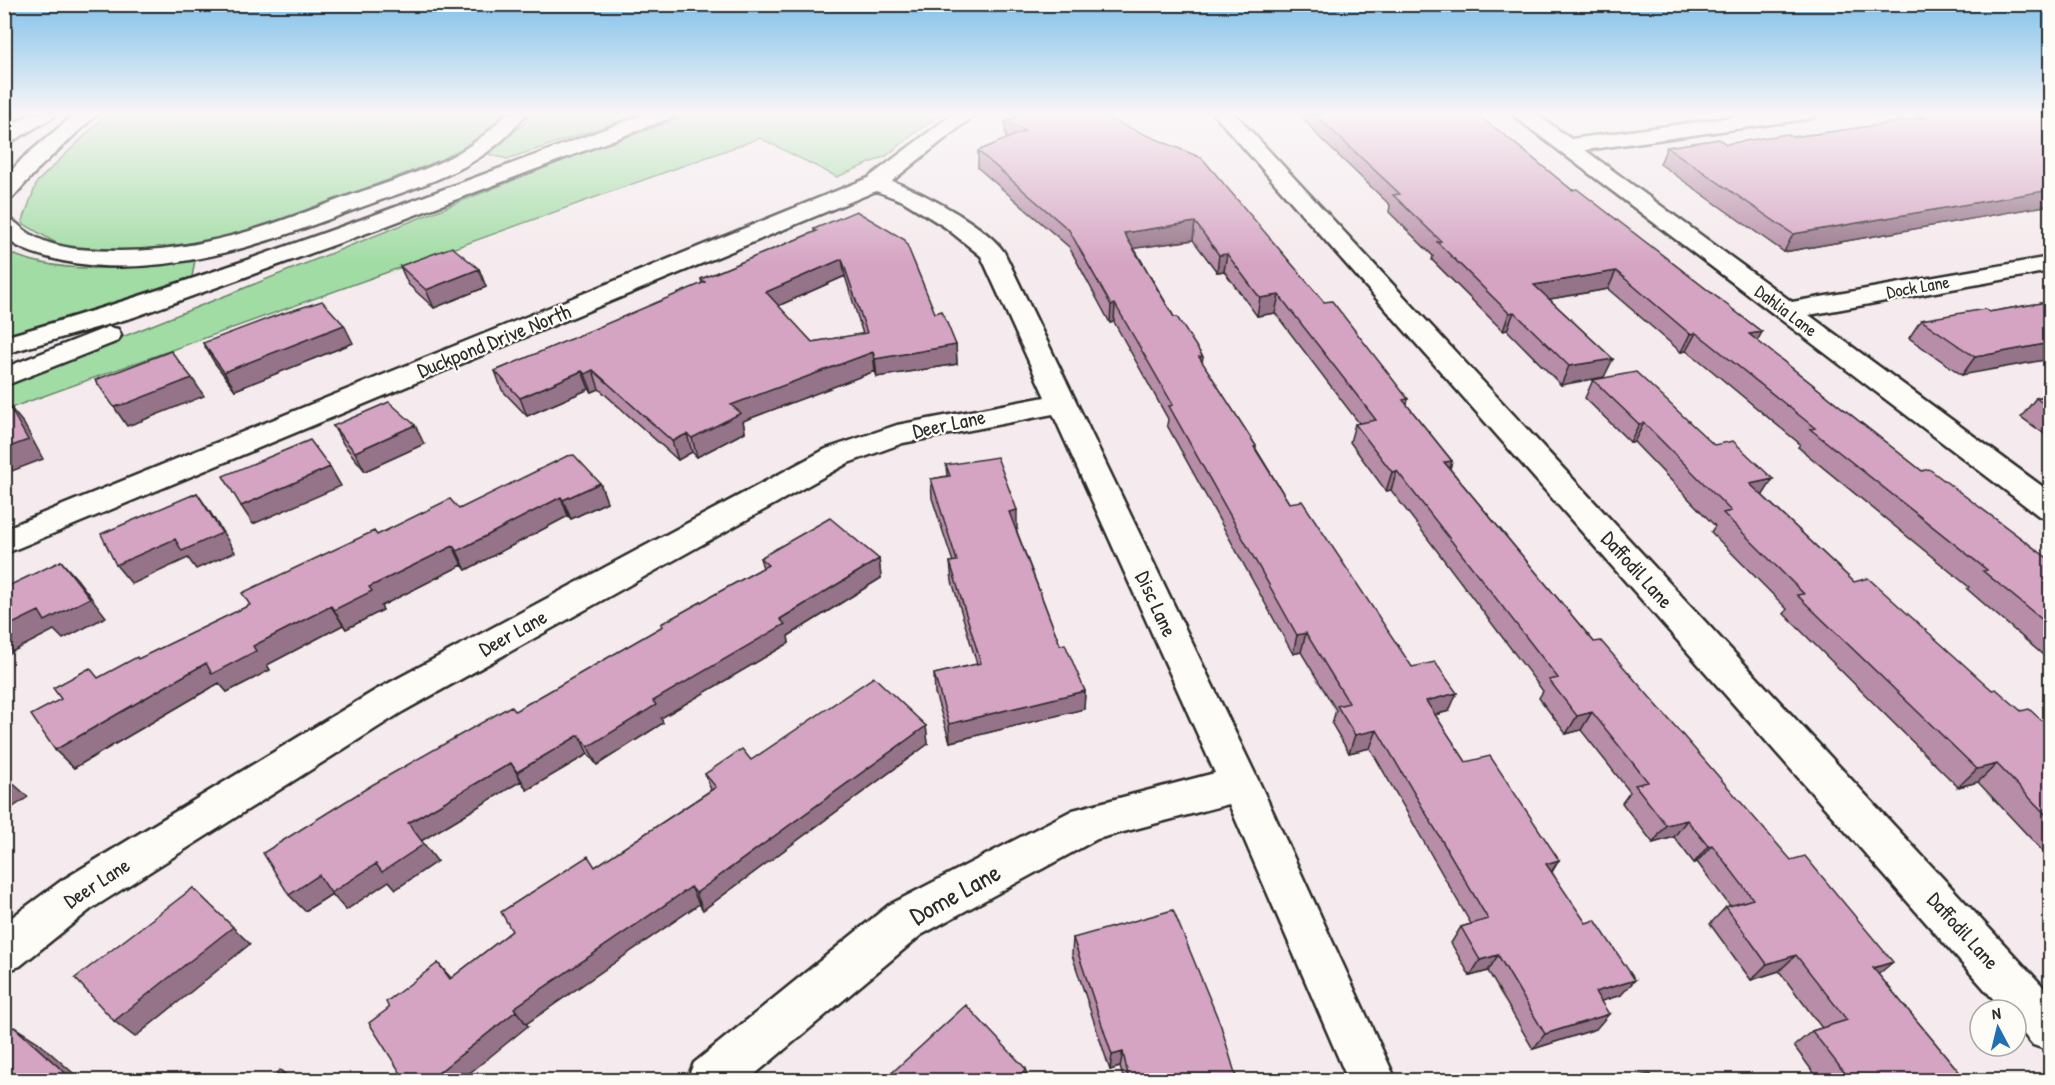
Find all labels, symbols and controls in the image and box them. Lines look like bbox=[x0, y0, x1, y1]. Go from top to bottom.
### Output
street label: Dock Lane bbox=[1884, 269, 1951, 304]
street label: Dahlia Lane bbox=[1750, 279, 1823, 342]
street label: Duckpond Drive North bbox=[413, 296, 575, 385]
street label: Deer Lane bbox=[910, 402, 988, 445]
street label: Daffodil Lane bbox=[1595, 525, 1680, 615]
street label: Disc Lane bbox=[1129, 566, 1184, 641]
street label: Deer Lane bbox=[474, 602, 552, 663]
street label: Deer Lane bbox=[58, 850, 135, 915]
street label: Dome Lane bbox=[903, 854, 1006, 933]
street label: Daffodil Lane bbox=[1921, 886, 2006, 976]
north arrow bbox=[1968, 998, 2028, 1058]
text: N bbox=[1991, 1002, 2002, 1025]

